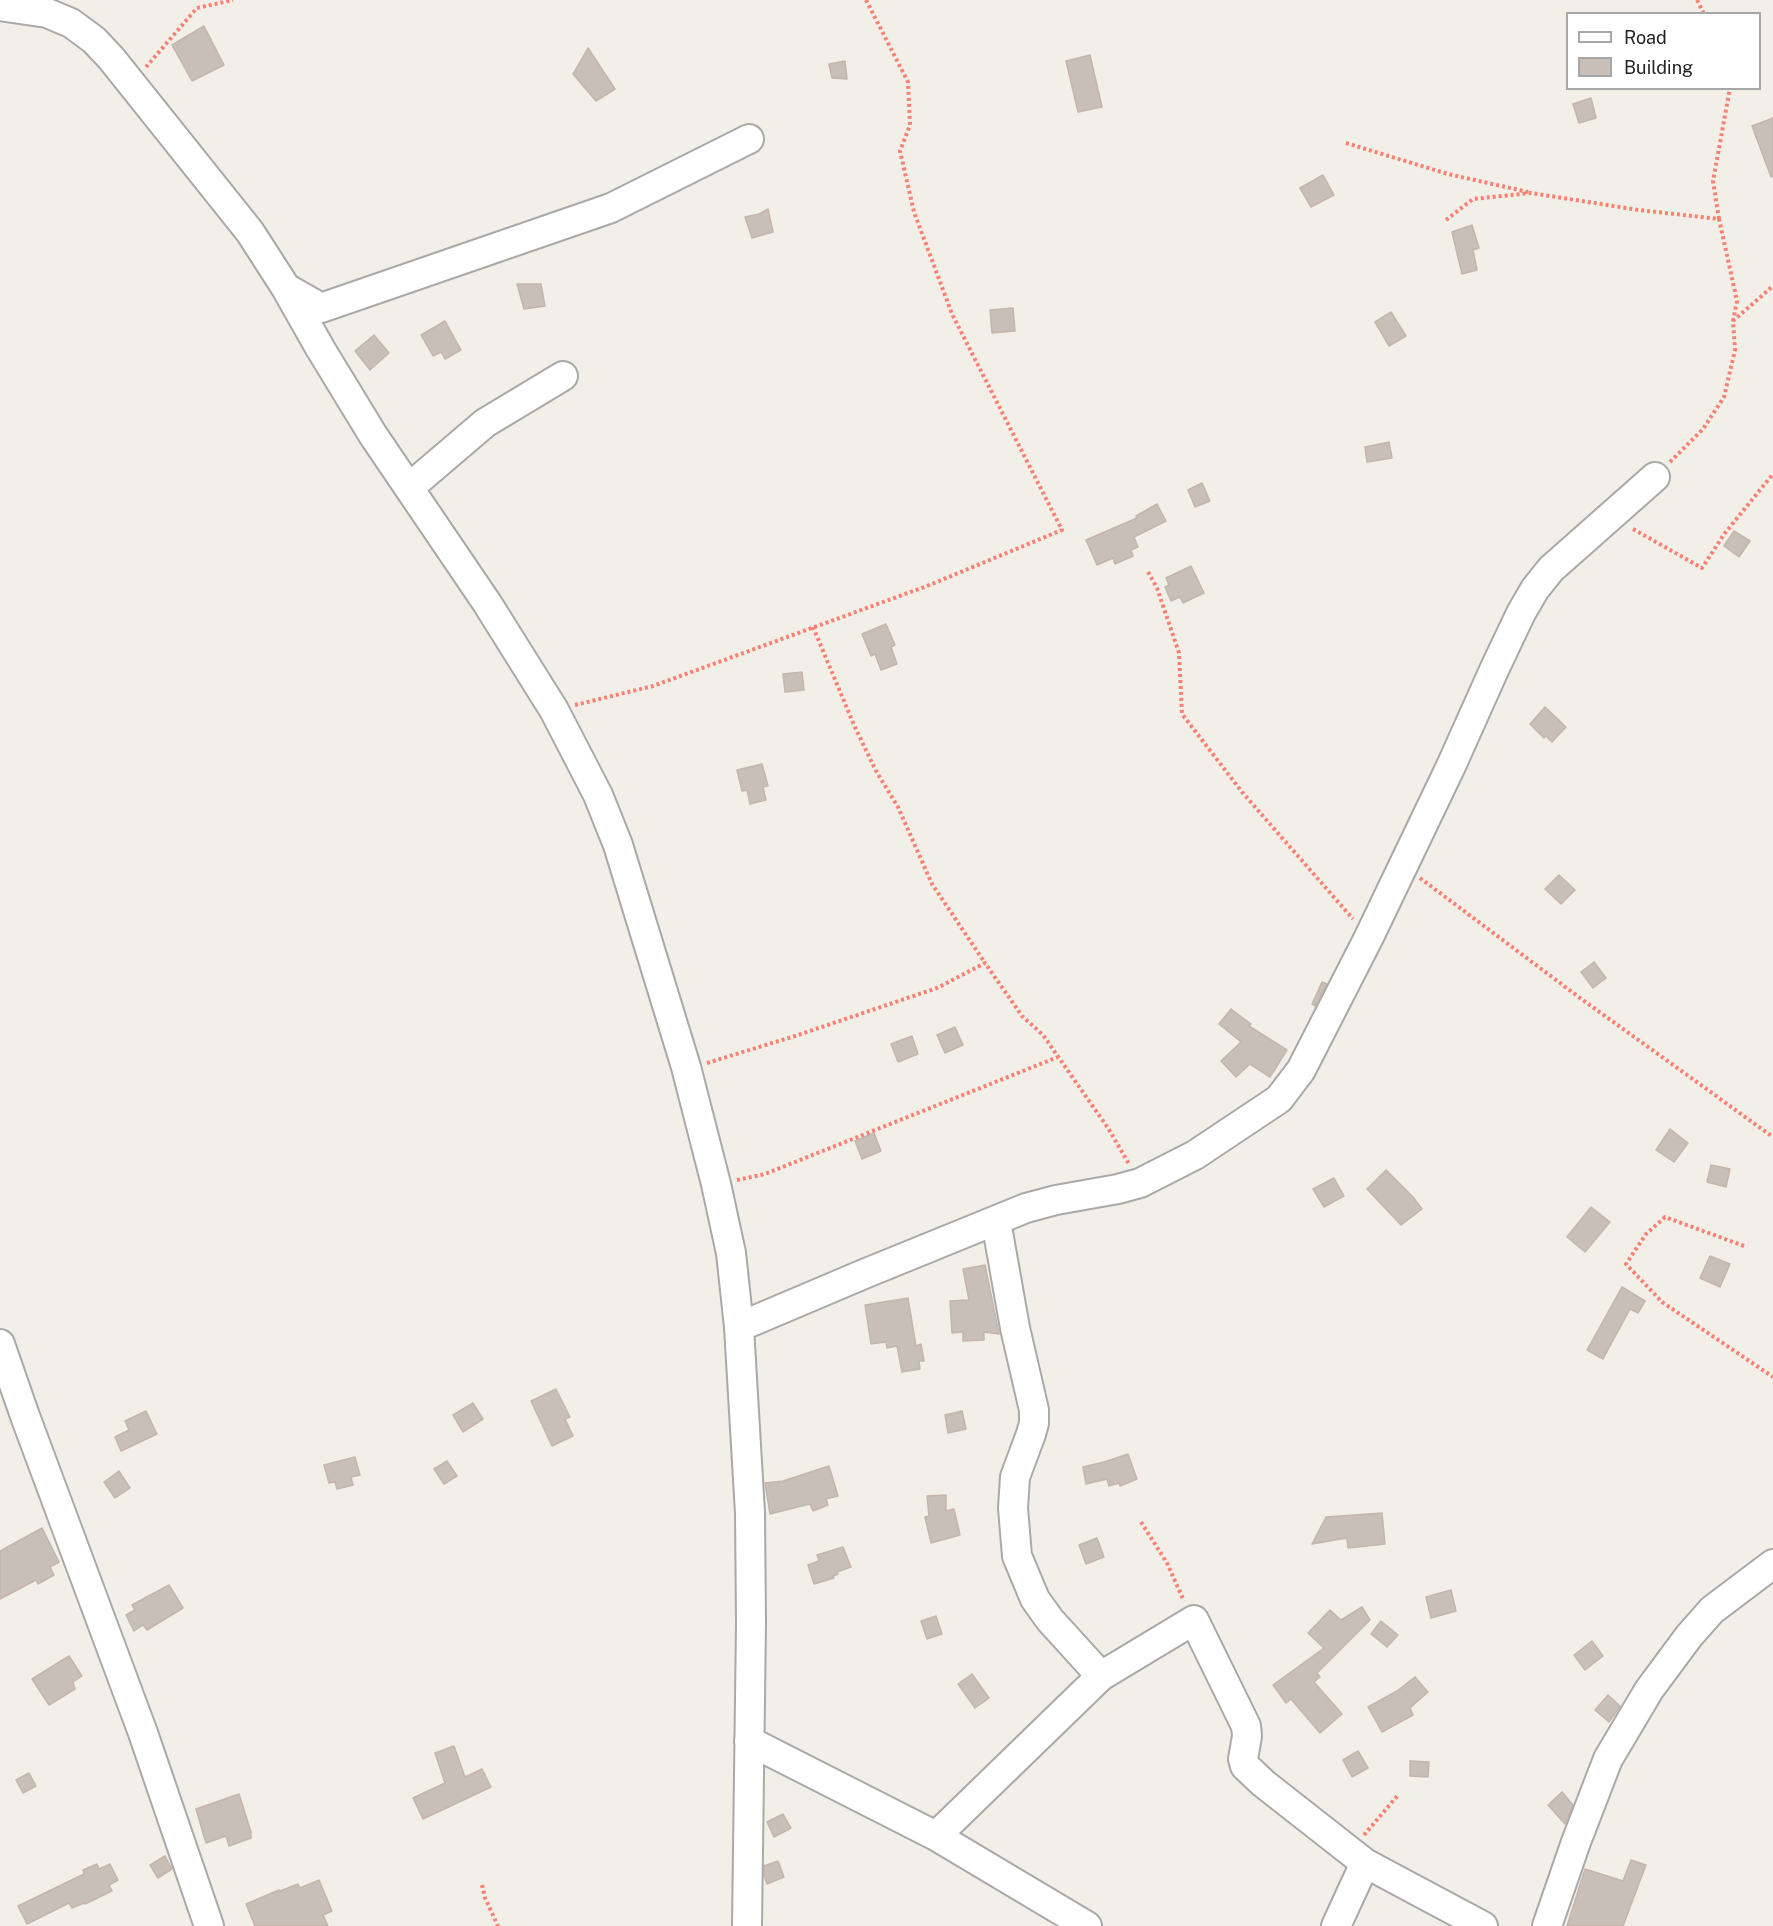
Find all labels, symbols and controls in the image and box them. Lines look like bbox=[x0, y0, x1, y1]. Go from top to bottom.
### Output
legend bbox=[1566, 12, 1761, 90]
text: Road bbox=[1624, 27, 1667, 48]
text: Building bbox=[1624, 57, 1693, 78]

